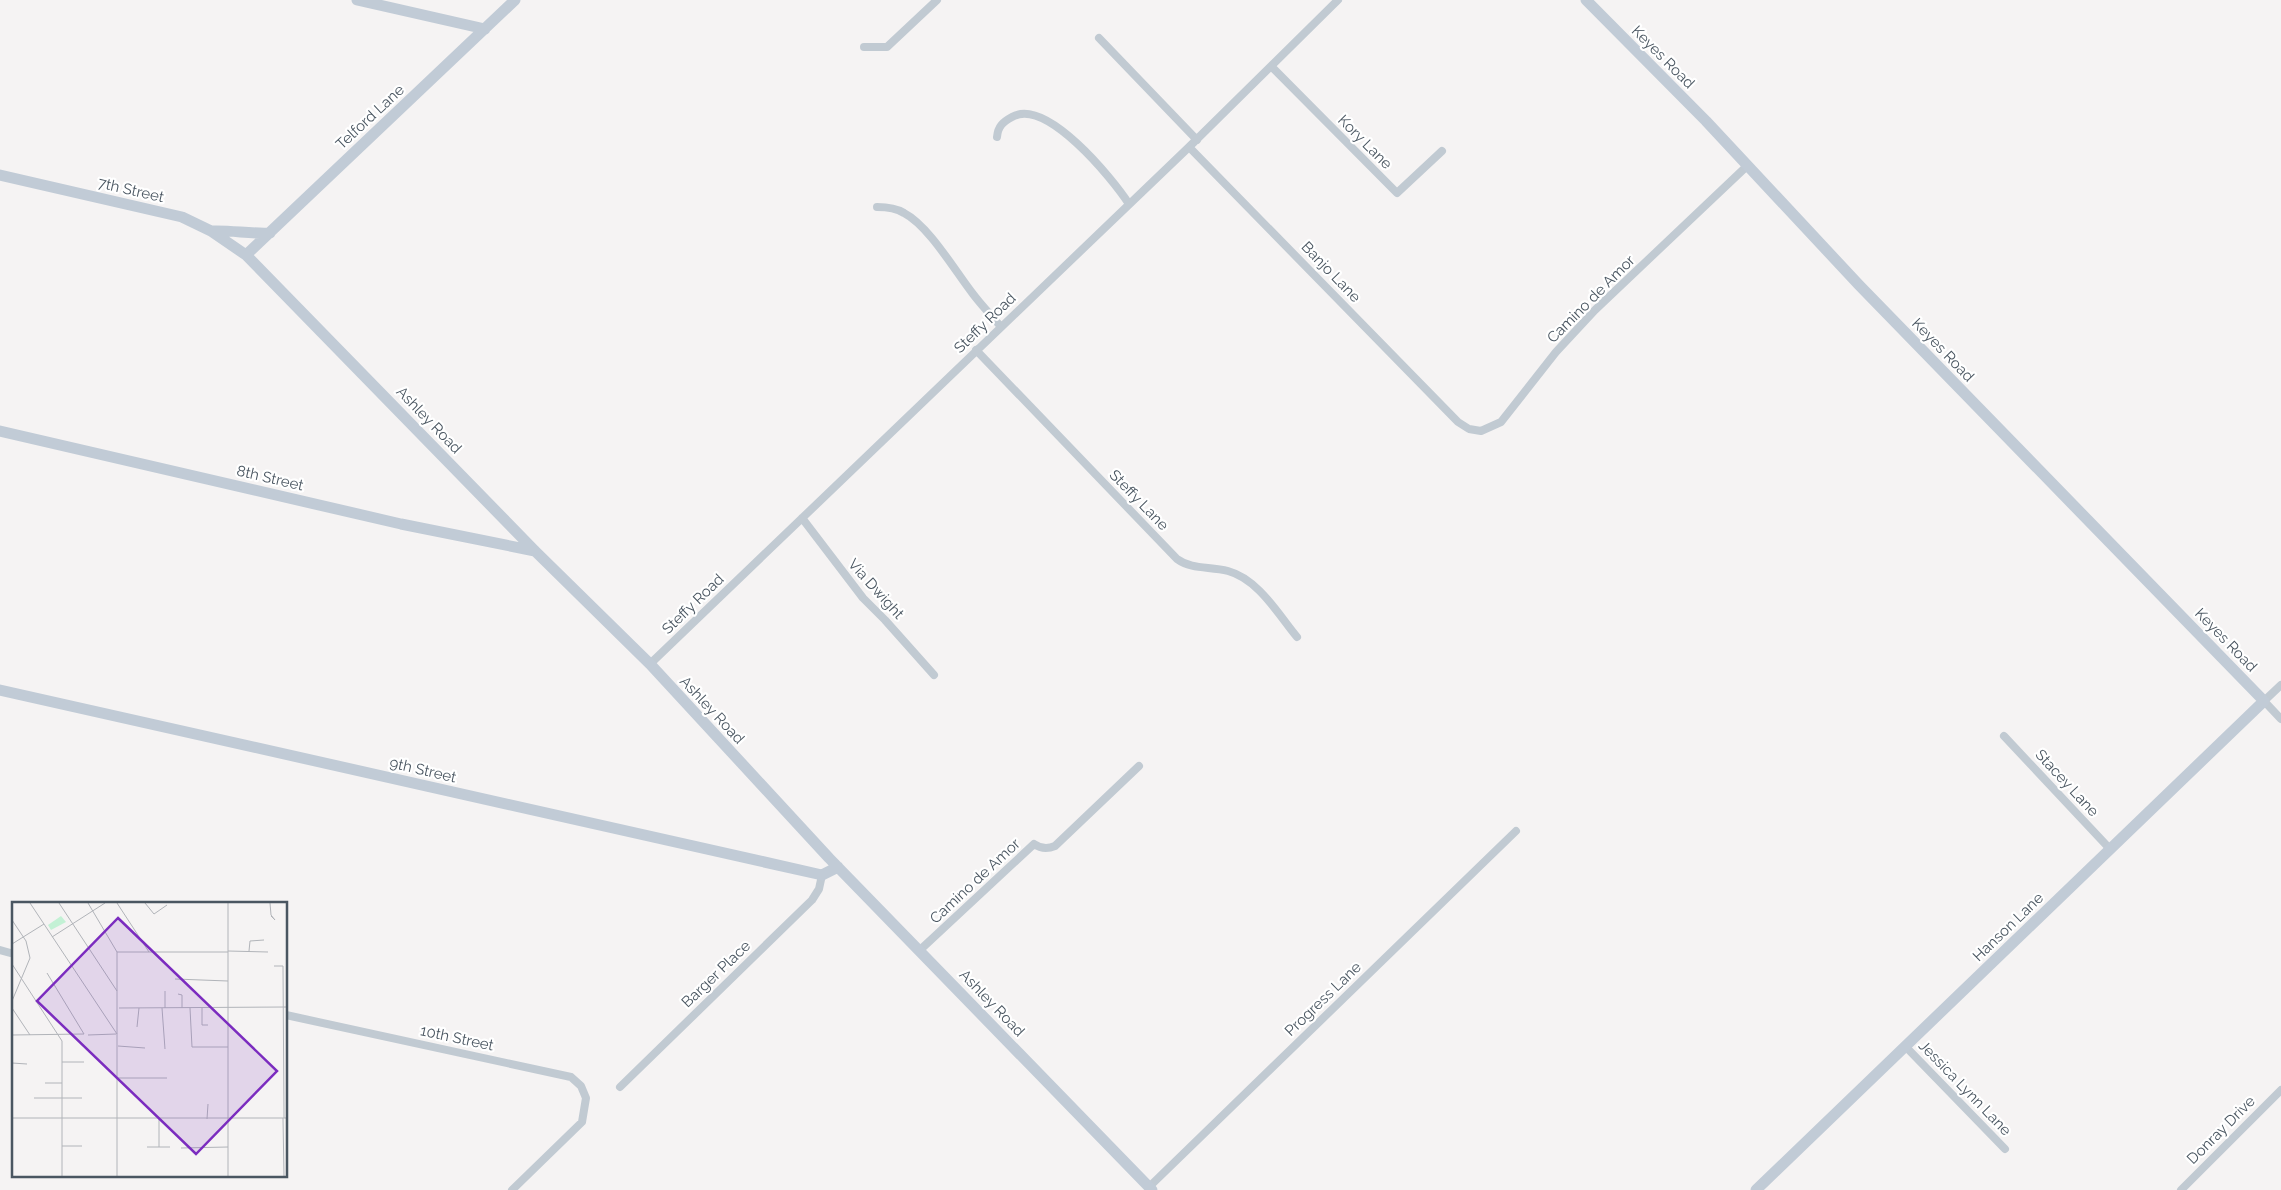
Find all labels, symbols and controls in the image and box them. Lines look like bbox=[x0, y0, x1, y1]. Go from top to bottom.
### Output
street label: Keyes Road bbox=[1628, 22, 1698, 92]
street label: Telford Lane bbox=[332, 81, 408, 153]
street label: Kory Lane bbox=[1334, 111, 1396, 173]
street label: 7th Street bbox=[96, 174, 166, 206]
street label: Banjo Lane bbox=[1298, 238, 1365, 306]
street label: Camino de Amor bbox=[1543, 251, 1639, 347]
street label: Steffy Road bbox=[950, 289, 1020, 357]
street label: Keyes Road bbox=[1908, 314, 1978, 386]
street label: Ashley Road bbox=[393, 383, 465, 457]
street label: 8th Street bbox=[235, 462, 305, 494]
street label: Steffy Lane bbox=[1106, 466, 1172, 534]
street label: Via Dwight bbox=[844, 555, 908, 623]
street label: Steffy Road bbox=[658, 570, 728, 638]
street label: Keyes Road bbox=[2191, 604, 2261, 676]
street label: Ashley Road bbox=[676, 672, 748, 748]
street label: Stacey Lane bbox=[2031, 746, 2103, 820]
street label: 9th Street bbox=[388, 754, 458, 786]
street label: Camino de Amor bbox=[926, 834, 1024, 927]
street label: Hanson Lane bbox=[1969, 889, 2047, 965]
inset map bbox=[12, 902, 288, 1178]
street label: Barger Place bbox=[678, 937, 754, 1011]
street label: Progress Lane bbox=[1281, 958, 1365, 1040]
street label: Ashley Road bbox=[956, 966, 1028, 1040]
street label: 10th Street bbox=[419, 1021, 495, 1055]
street label: Jessica Lynn Lane bbox=[1915, 1037, 2015, 1139]
street label: Donray Drive bbox=[2183, 1092, 2259, 1168]

